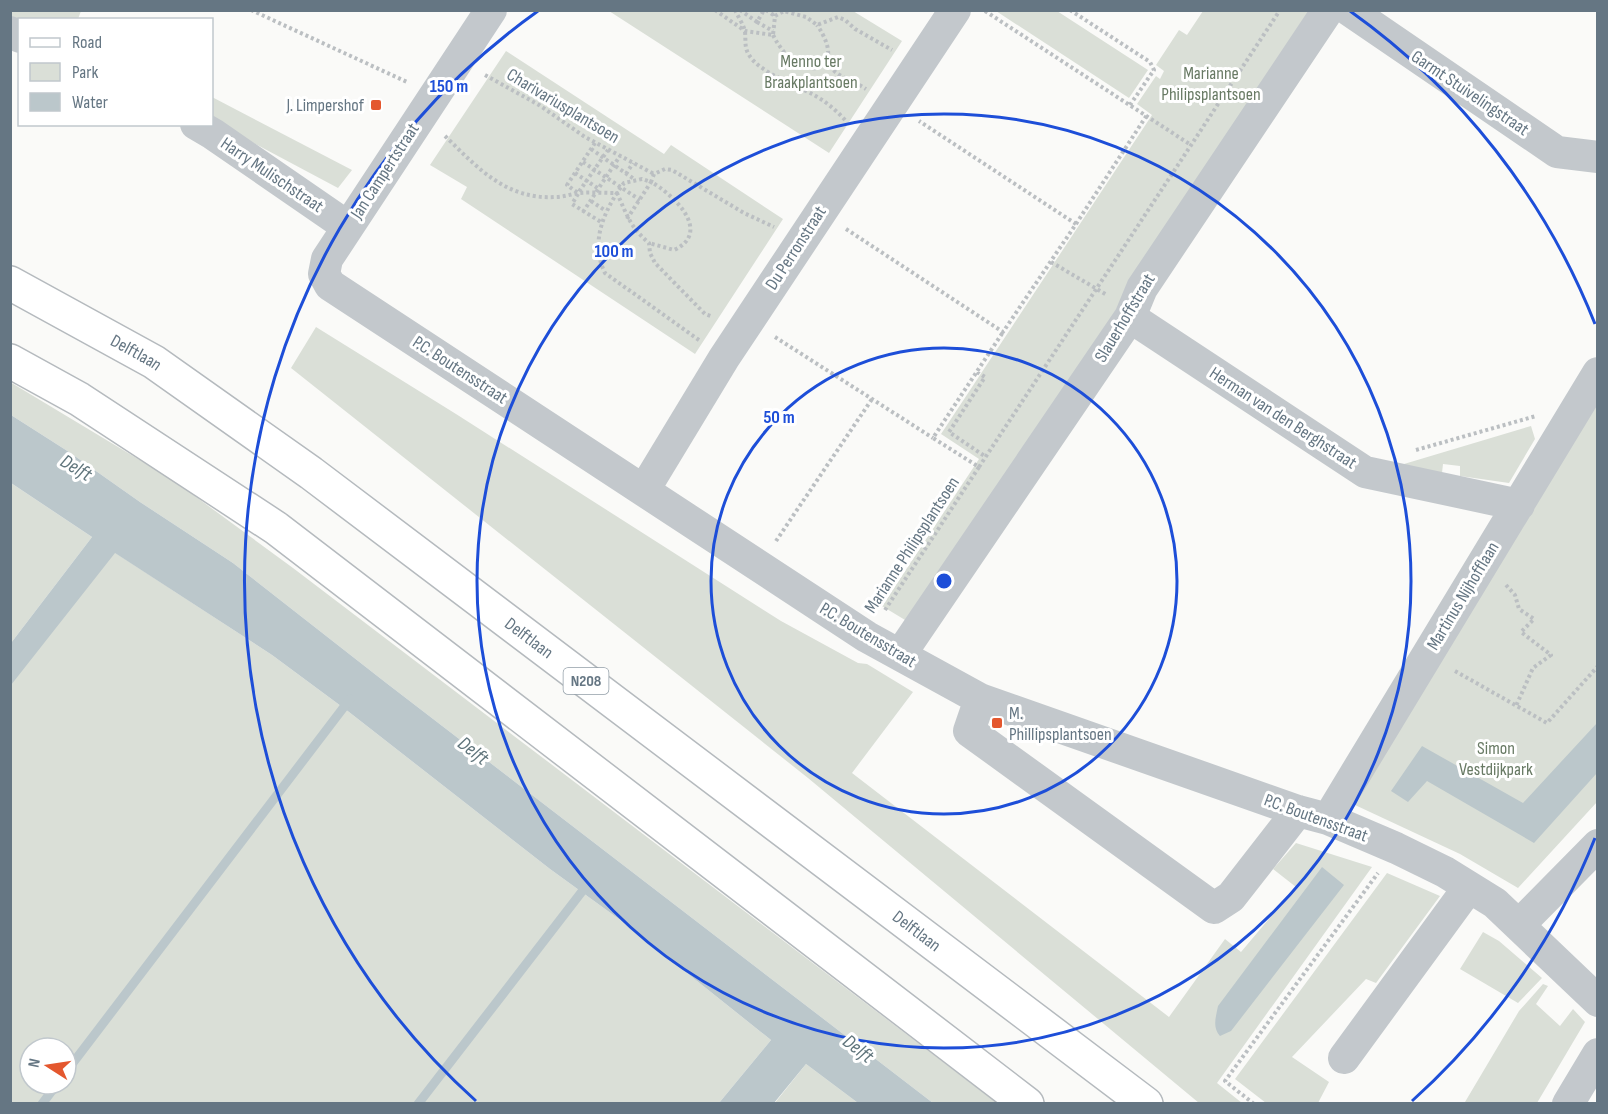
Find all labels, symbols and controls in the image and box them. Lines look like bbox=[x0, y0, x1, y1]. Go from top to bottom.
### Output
legend bbox=[18, 18, 213, 126]
text: Road bbox=[72, 32, 102, 53]
street label: Garmt Stuivelingstraat bbox=[1407, 46, 1533, 140]
park label: Menno ter Braakplantsoen bbox=[764, 51, 858, 93]
text: Park bbox=[72, 62, 98, 83]
park label: Marianne Philipsplantsoen bbox=[1161, 63, 1261, 105]
street label: Charivariusplantsoen bbox=[503, 64, 623, 148]
text: 150 m bbox=[430, 76, 468, 97]
text: Water bbox=[72, 92, 108, 113]
place label: J. Limpershof bbox=[285, 95, 365, 116]
marker: J. Limpershof bbox=[369, 98, 383, 112]
street label: Jan Campertstraat bbox=[346, 119, 424, 224]
street label: Harry Mulischstraat bbox=[217, 133, 328, 217]
street label: Du Perronstraat bbox=[761, 202, 831, 294]
text: 100 m bbox=[595, 241, 634, 262]
street label: Slauerhoffstraat bbox=[1090, 270, 1160, 366]
street label: Delftlaan bbox=[107, 330, 166, 375]
street label: P.C. Boutensstraat bbox=[409, 332, 512, 409]
street label: Herman van den Berghstraat bbox=[1206, 363, 1361, 474]
text: 50 m bbox=[763, 407, 795, 428]
water label: Delft bbox=[56, 449, 97, 487]
street label: Marianne Philipsplantsoen bbox=[860, 473, 964, 617]
street label: Martinus Nijhofflaan bbox=[1422, 538, 1504, 654]
centre of rings bbox=[934, 571, 954, 591]
street label: P.C. Boutensstraat bbox=[816, 598, 920, 672]
street label: Delftlaan bbox=[501, 613, 557, 663]
road number: N208 bbox=[564, 668, 608, 694]
place label: M. Phillipsplantsoen bbox=[1009, 703, 1112, 745]
marker: M. Phillipsplantsoen bbox=[990, 716, 1004, 730]
water label: Delft bbox=[453, 731, 494, 771]
park label: Simon Vestdijkpark bbox=[1459, 738, 1533, 780]
street label: P.C. Boutensstraat bbox=[1261, 790, 1371, 847]
street label: Delftlaan bbox=[889, 906, 945, 956]
water label: Delft bbox=[838, 1029, 879, 1069]
north arrow bbox=[18, 1036, 78, 1096]
text: N bbox=[25, 1057, 45, 1069]

